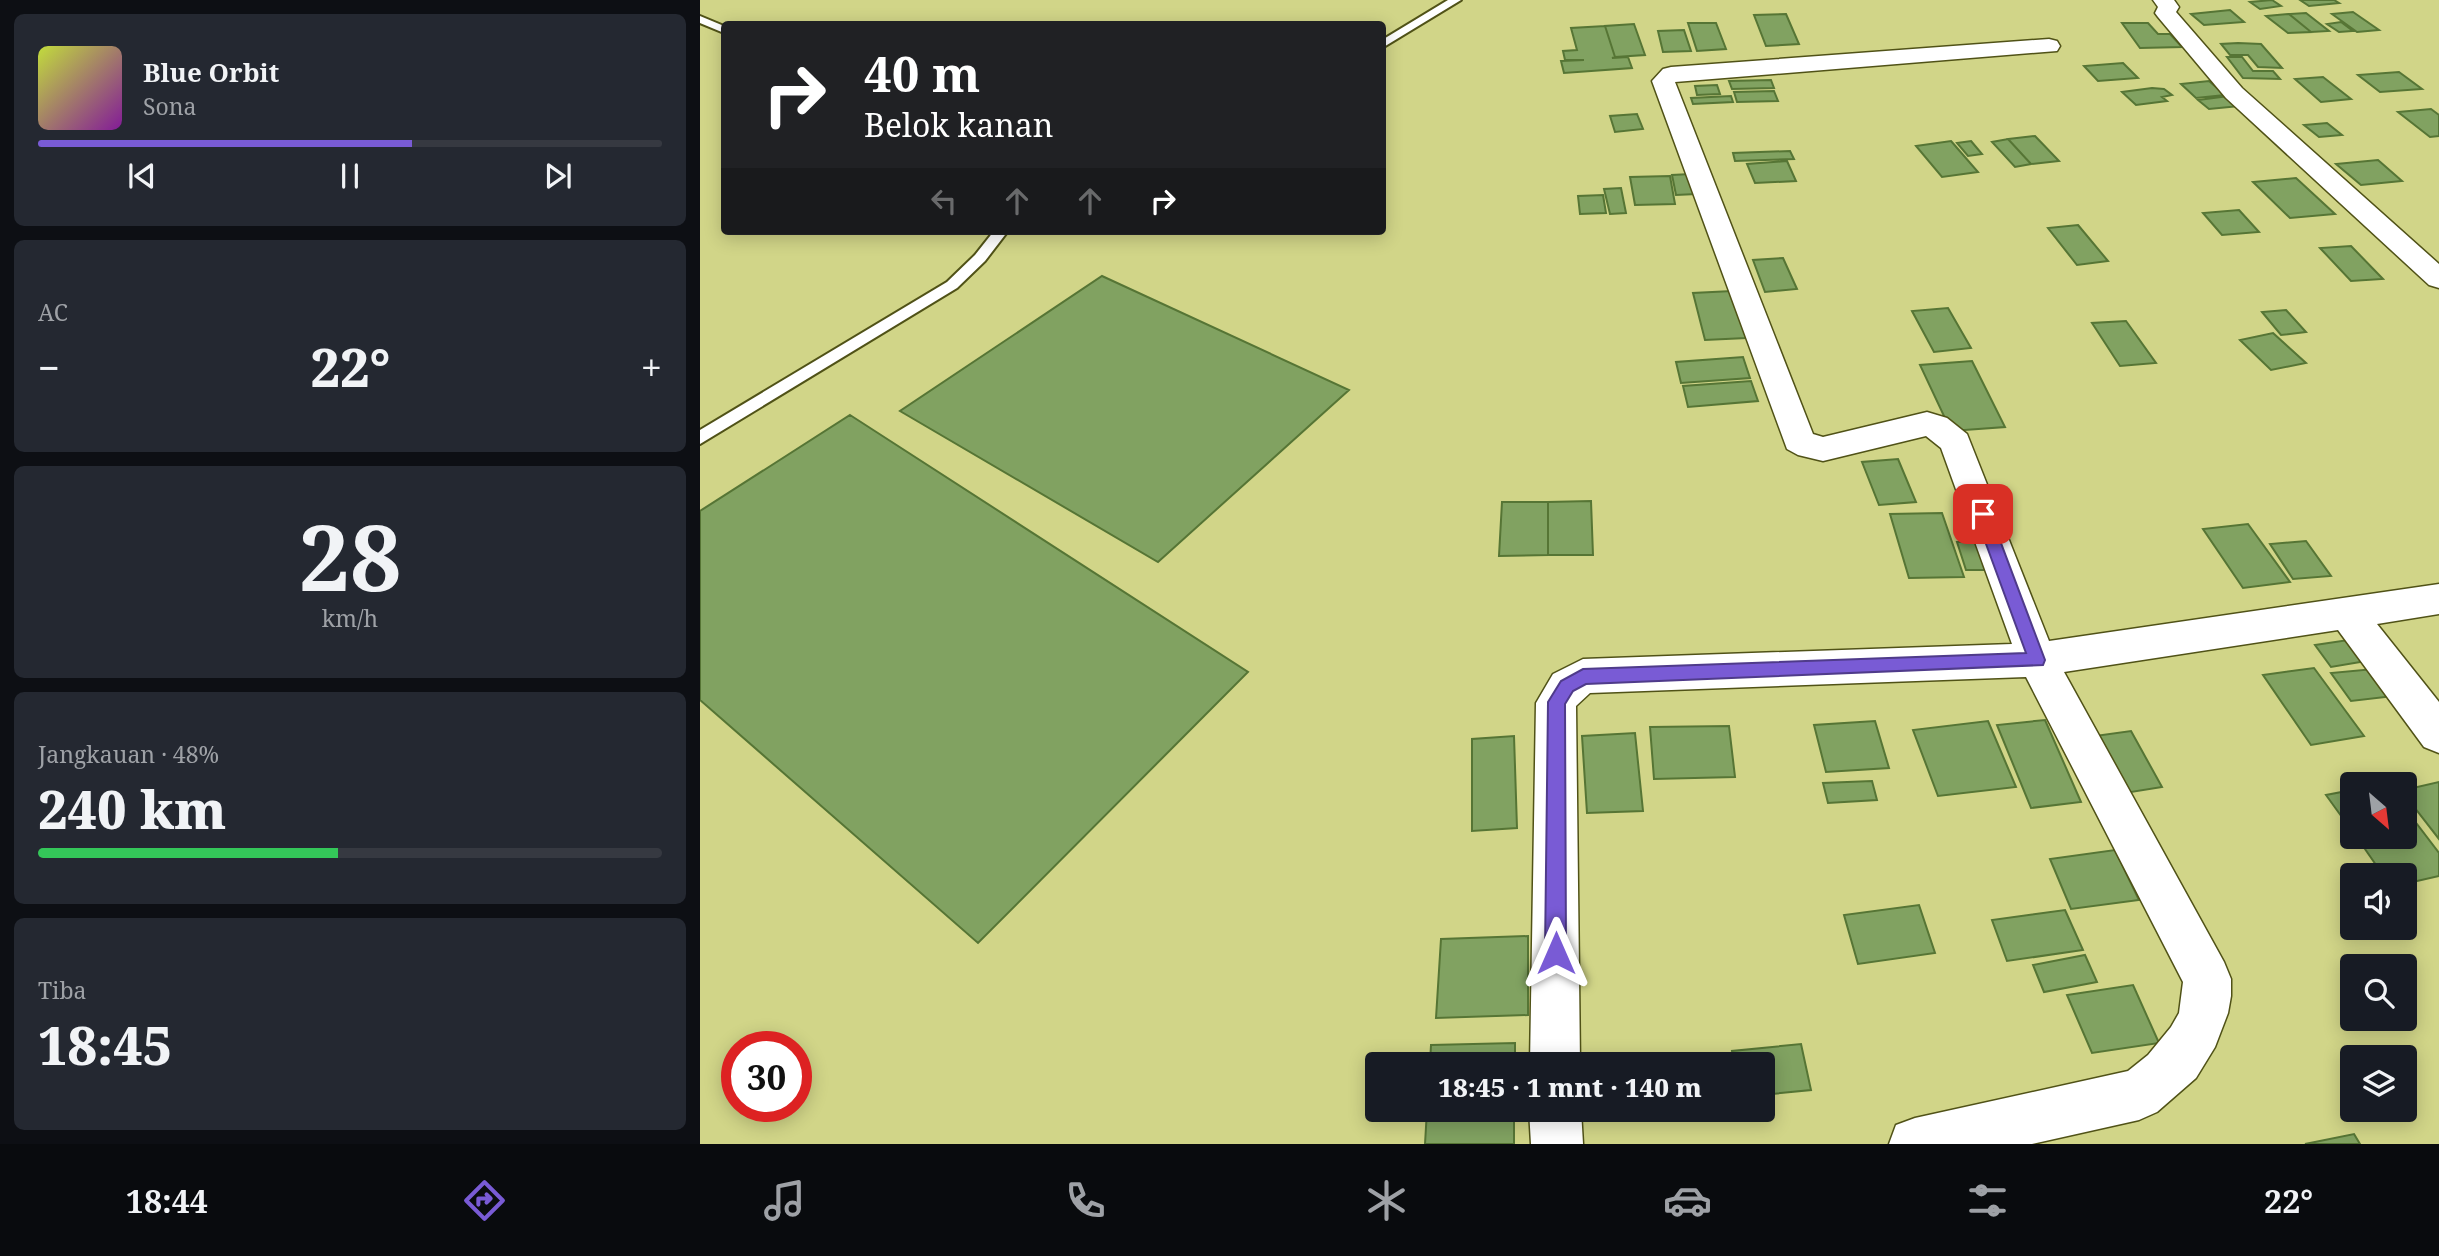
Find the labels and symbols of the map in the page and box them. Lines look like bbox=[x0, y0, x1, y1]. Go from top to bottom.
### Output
pin bbox=[1953, 484, 2013, 544]
north arrow bbox=[2340, 772, 2417, 849]
position arrow bbox=[1519, 916, 1593, 990]
speed limit sign: 30 bbox=[721, 1031, 812, 1122]

